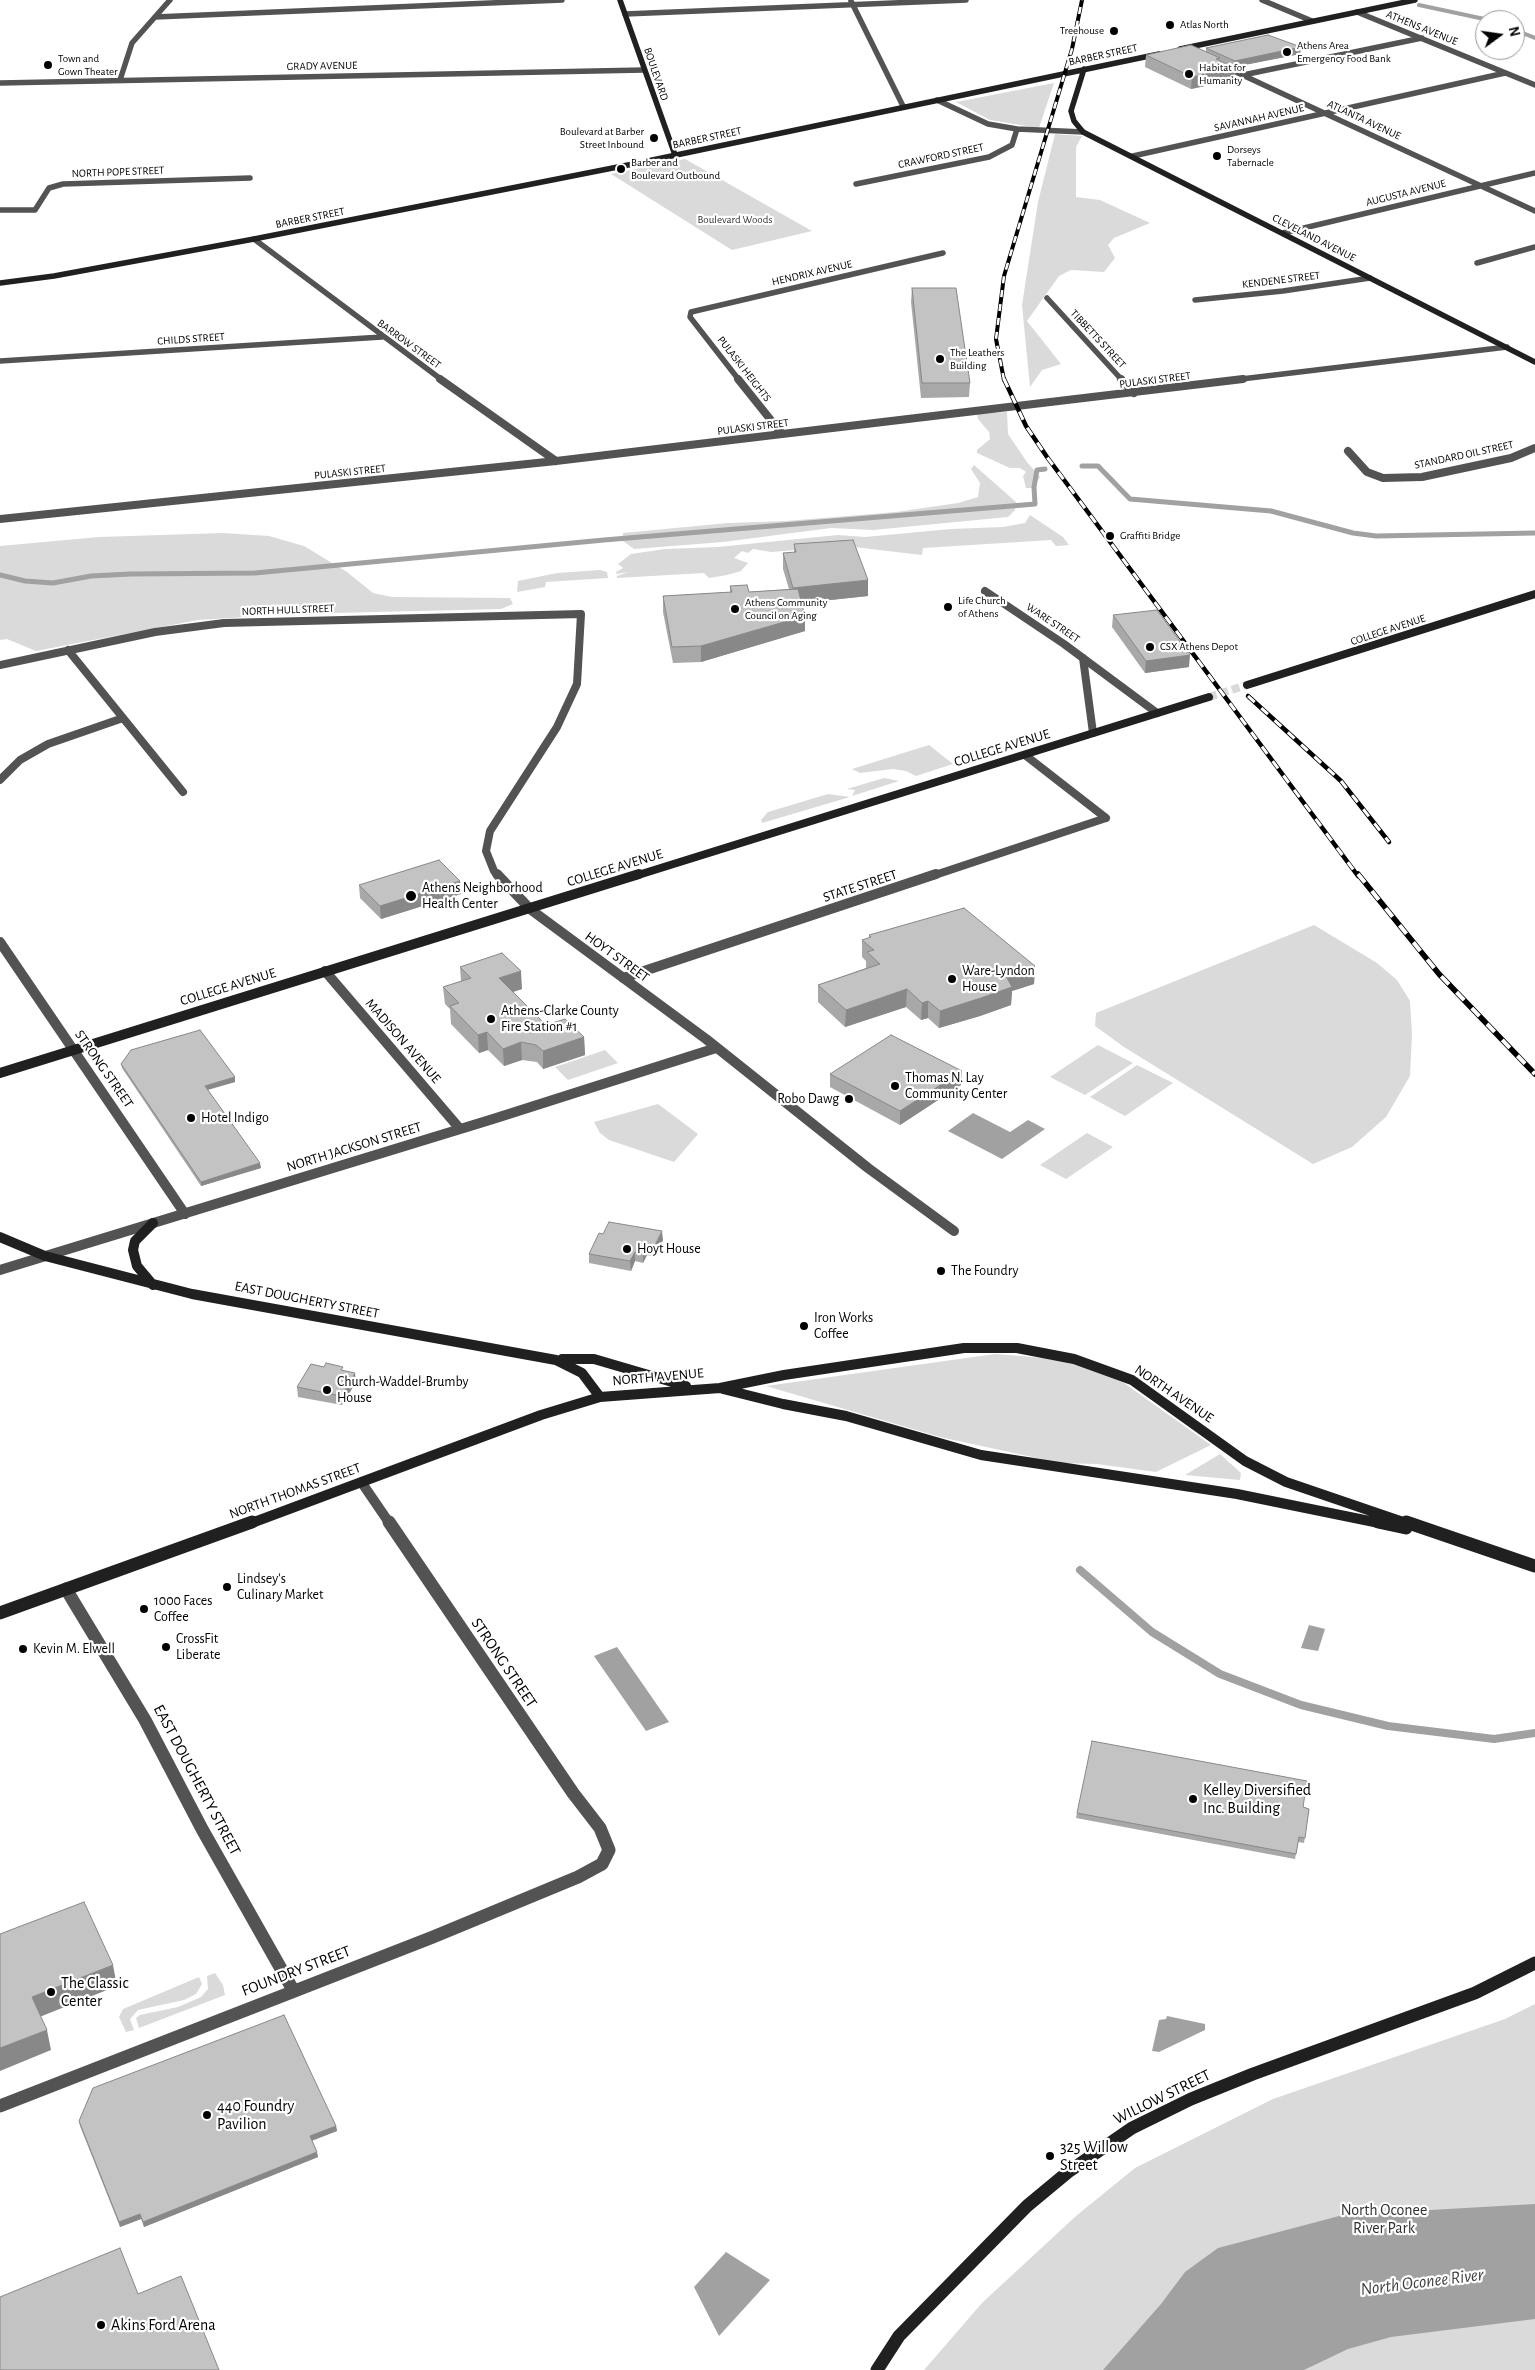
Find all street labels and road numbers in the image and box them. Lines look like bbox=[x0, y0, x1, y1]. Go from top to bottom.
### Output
street label: ATHENS AVENUE bbox=[1384, 8, 1460, 48]
street label: BARBER STREET bbox=[1067, 41, 1139, 69]
street label: BOULEVARD bbox=[641, 46, 671, 102]
street label: GRADY AVENUE bbox=[287, 59, 357, 73]
street label: ATLANTA AVENUE bbox=[1325, 97, 1403, 143]
street label: SAVANNAH AVENUE bbox=[1213, 101, 1305, 135]
street label: BARBER STREET bbox=[671, 124, 743, 152]
street label: CRAWFORD STREET bbox=[897, 140, 985, 172]
street label: NORTH POPE STREET bbox=[71, 164, 165, 180]
street label: AUGUSTA AVENUE bbox=[1365, 177, 1447, 209]
street label: BARBER STREET bbox=[274, 205, 346, 231]
street label: CLEVELAND AVENUE bbox=[1270, 211, 1358, 265]
street label: HENDRIX AVENUE bbox=[770, 257, 854, 289]
street label: KENDENE STREET bbox=[1241, 269, 1321, 291]
street label: TIBBETTS STREET bbox=[1067, 307, 1129, 371]
street label: BARROW STREET bbox=[375, 317, 443, 371]
street label: CHILDS STREET bbox=[157, 330, 225, 348]
street label: PULASKI HEIGHTS bbox=[714, 334, 774, 404]
street label: PULASKI STREET bbox=[1118, 369, 1192, 391]
street label: PULASKI STREET bbox=[716, 416, 790, 438]
street label: STANDARD OIL STREET bbox=[1413, 438, 1515, 472]
street label: PULASKI STREET bbox=[313, 462, 387, 482]
street label: WARE STREET bbox=[1024, 600, 1082, 646]
street label: NORTH HULL STREET bbox=[241, 602, 335, 618]
street label: COLLEGE AVENUE bbox=[1349, 612, 1427, 648]
street label: COLLEGE AVENUE bbox=[952, 725, 1052, 771]
street label: COLLEGE AVENUE bbox=[565, 845, 665, 891]
street label: STATE STREET bbox=[821, 866, 899, 906]
street label: HOYT STREET bbox=[581, 928, 653, 986]
street label: COLLEGE AVENUE bbox=[178, 964, 278, 1010]
street label: MADISON AVENUE bbox=[362, 995, 444, 1087]
street label: STRONG STREET bbox=[71, 1027, 137, 1111]
street label: NORTH JACKSON STREET bbox=[285, 1118, 423, 1176]
street label: EAST DOUGHERTY STREET bbox=[233, 1278, 381, 1322]
street label: NORTH AVENUE bbox=[1131, 1361, 1217, 1427]
street label: NORTH AVENUE bbox=[612, 1365, 704, 1389]
street label: NORTH THOMAS STREET bbox=[227, 1459, 363, 1523]
street label: STRONG STREET bbox=[467, 1614, 541, 1712]
street label: EAST DOUGHERTY STREET bbox=[149, 1701, 245, 1859]
street label: FOUNDRY STREET bbox=[239, 1941, 353, 2001]
street label: WILLOW STREET bbox=[1110, 2065, 1214, 2129]

